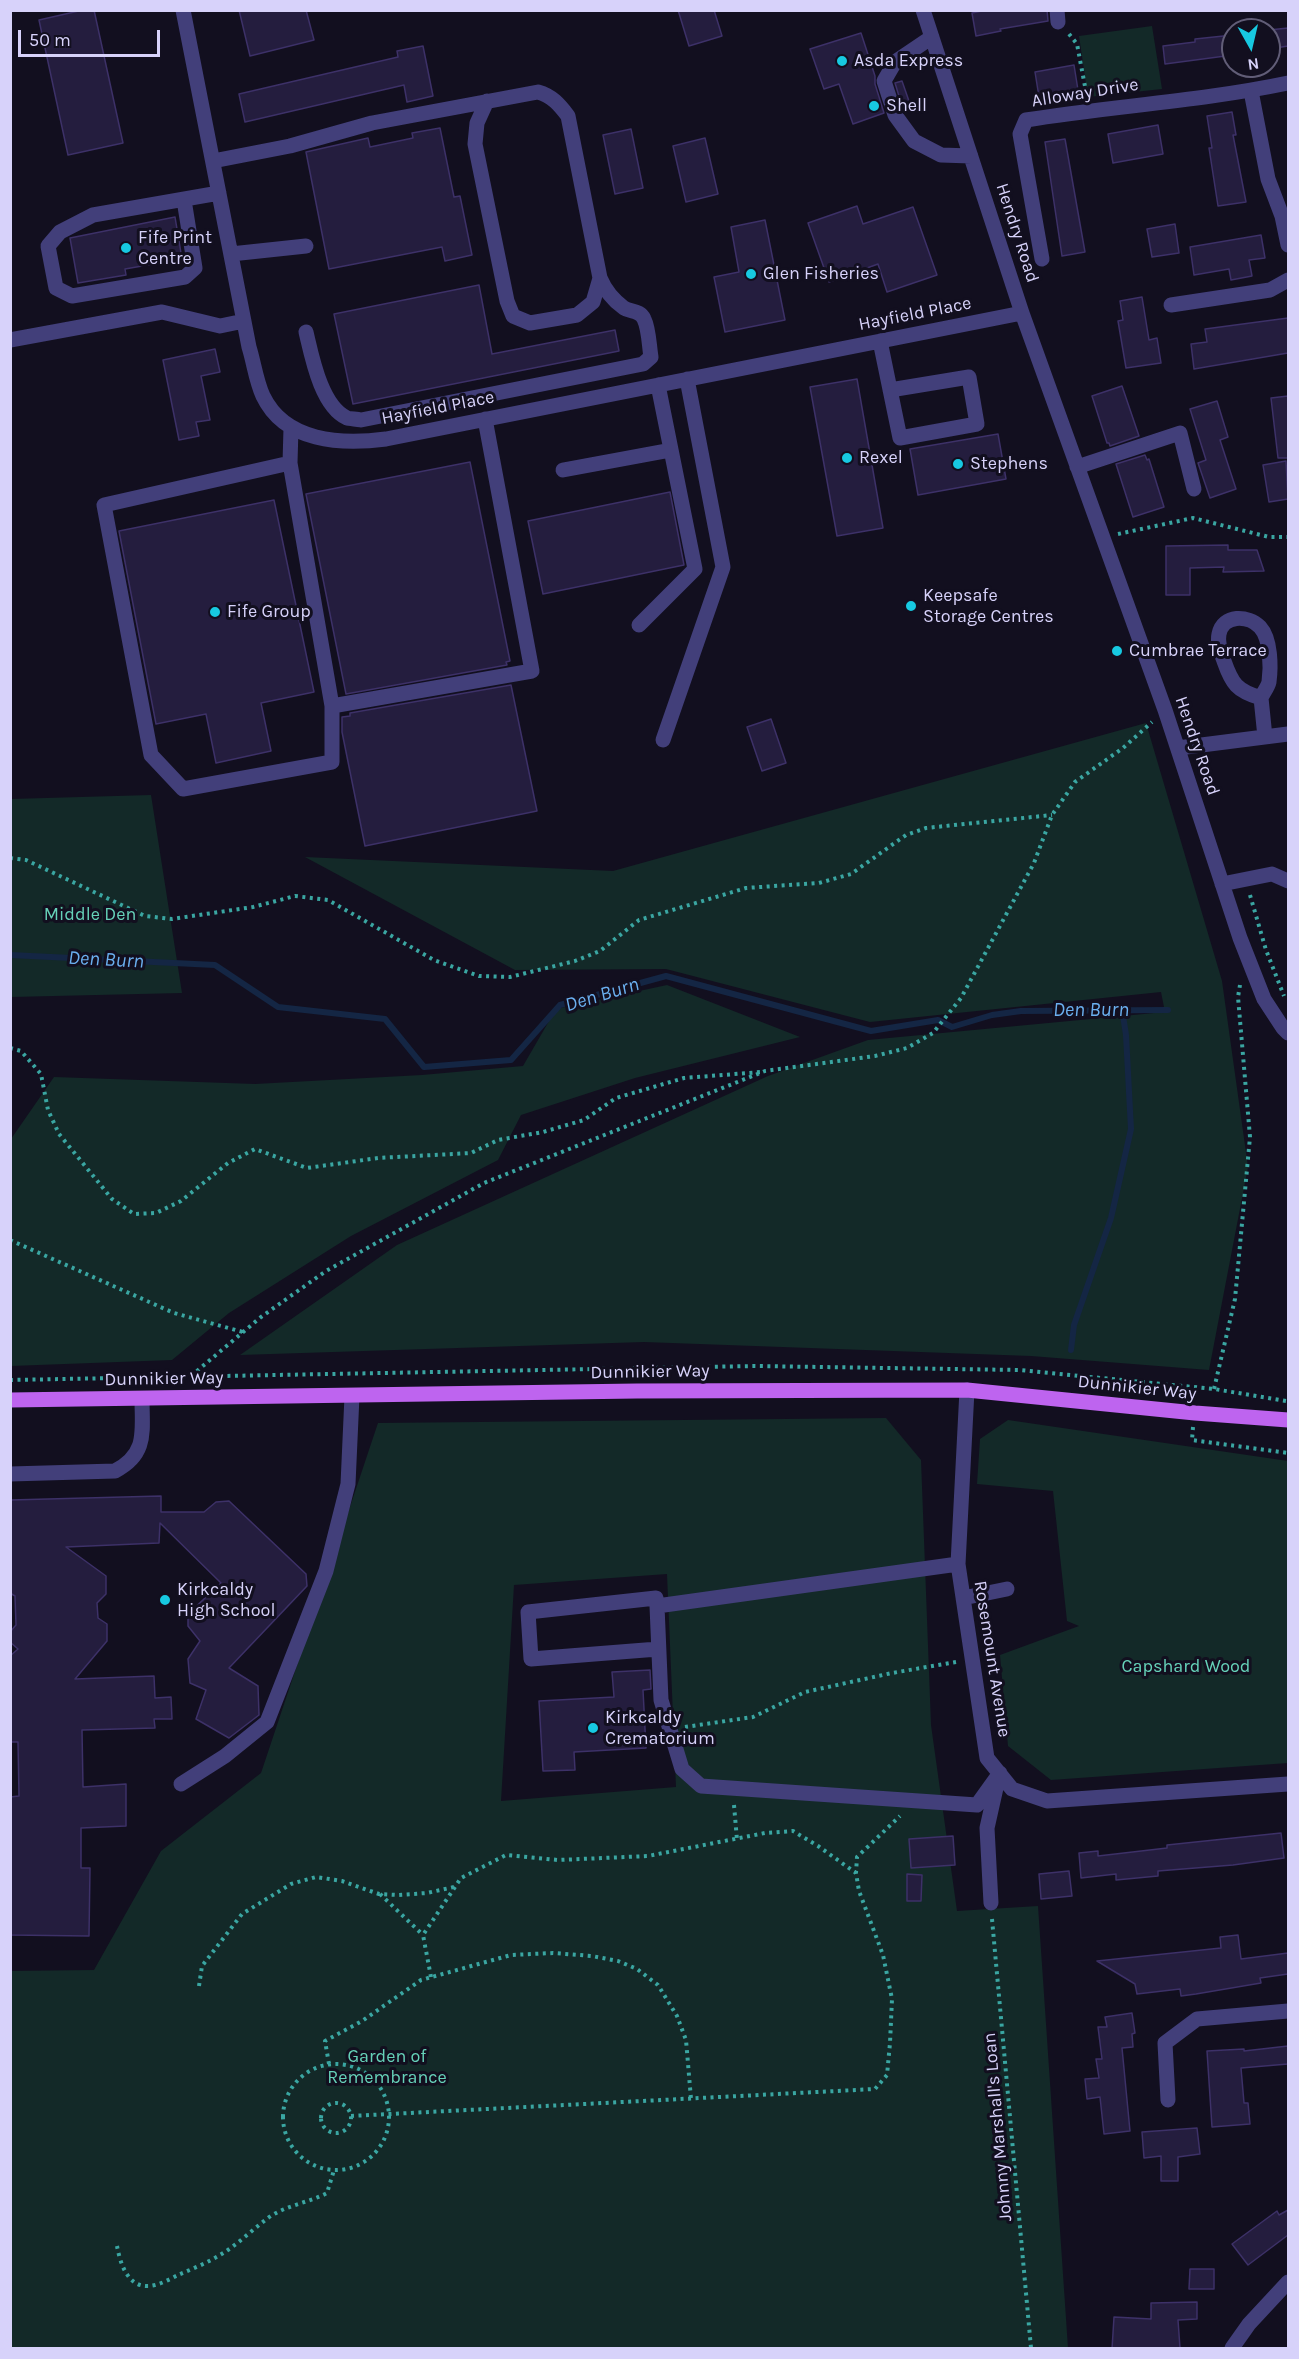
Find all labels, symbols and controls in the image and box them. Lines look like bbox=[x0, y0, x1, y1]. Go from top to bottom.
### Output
scale bar bbox=[21, 18, 164, 56]
north arrow bbox=[1221, 18, 1281, 78]
text: 50 m bbox=[29, 29, 71, 51]
place label: Asda Express bbox=[854, 50, 963, 72]
marker: Asda Express bbox=[835, 54, 849, 68]
text: N bbox=[1246, 54, 1260, 75]
street label: Alloway Drive bbox=[1030, 74, 1140, 112]
place label: Shell bbox=[886, 95, 927, 117]
marker: Shell bbox=[867, 99, 881, 113]
street label: Hendry Road bbox=[991, 180, 1043, 286]
place label: Fife Print Centre bbox=[138, 227, 212, 270]
marker: Fife Print Centre bbox=[119, 241, 133, 255]
place label: Glen Fisheries bbox=[763, 263, 879, 285]
marker: Glen Fisheries bbox=[744, 267, 758, 281]
street label: Hayfield Place bbox=[857, 292, 973, 336]
street label: Hayfield Place bbox=[380, 386, 496, 430]
place label: Rexel bbox=[859, 447, 903, 469]
marker: Rexel bbox=[840, 451, 854, 465]
place label: Stephens bbox=[970, 453, 1048, 475]
marker: Stephens bbox=[951, 457, 965, 471]
place label: Keepsafe Storage Centres bbox=[923, 585, 1054, 628]
marker: Keepsafe Storage Centres bbox=[904, 599, 918, 613]
place label: Fife Group bbox=[227, 601, 311, 623]
marker: Fife Group bbox=[208, 605, 222, 619]
place label: Cumbrae Terrace bbox=[1129, 640, 1267, 662]
marker: Cumbrae Terrace bbox=[1110, 644, 1124, 658]
street label: Hendry Road bbox=[1170, 694, 1224, 798]
park label: Middle Den bbox=[44, 904, 136, 926]
water label: Den Burn bbox=[67, 946, 145, 974]
water label: Den Burn bbox=[562, 972, 642, 1018]
water label: Den Burn bbox=[1053, 998, 1129, 1022]
street label: Dunnikier Way bbox=[590, 1360, 710, 1384]
street label: Dunnikier Way bbox=[104, 1367, 224, 1391]
street label: Dunnikier Way bbox=[1077, 1371, 1197, 1405]
place label: Kirkcaldy High School bbox=[177, 1579, 275, 1622]
street label: Rosemount Avenue bbox=[969, 1579, 1015, 1739]
marker: Kirkcaldy High School bbox=[158, 1593, 172, 1607]
park label: Capshard Wood bbox=[1122, 1656, 1250, 1678]
place label: Kirkcaldy Crematorium bbox=[605, 1707, 715, 1750]
marker: Kirkcaldy Crematorium bbox=[586, 1721, 600, 1735]
street label: Johnny Marshall's Loan bbox=[979, 2032, 1017, 2222]
park label: Garden of Remembrance bbox=[327, 2046, 447, 2088]

